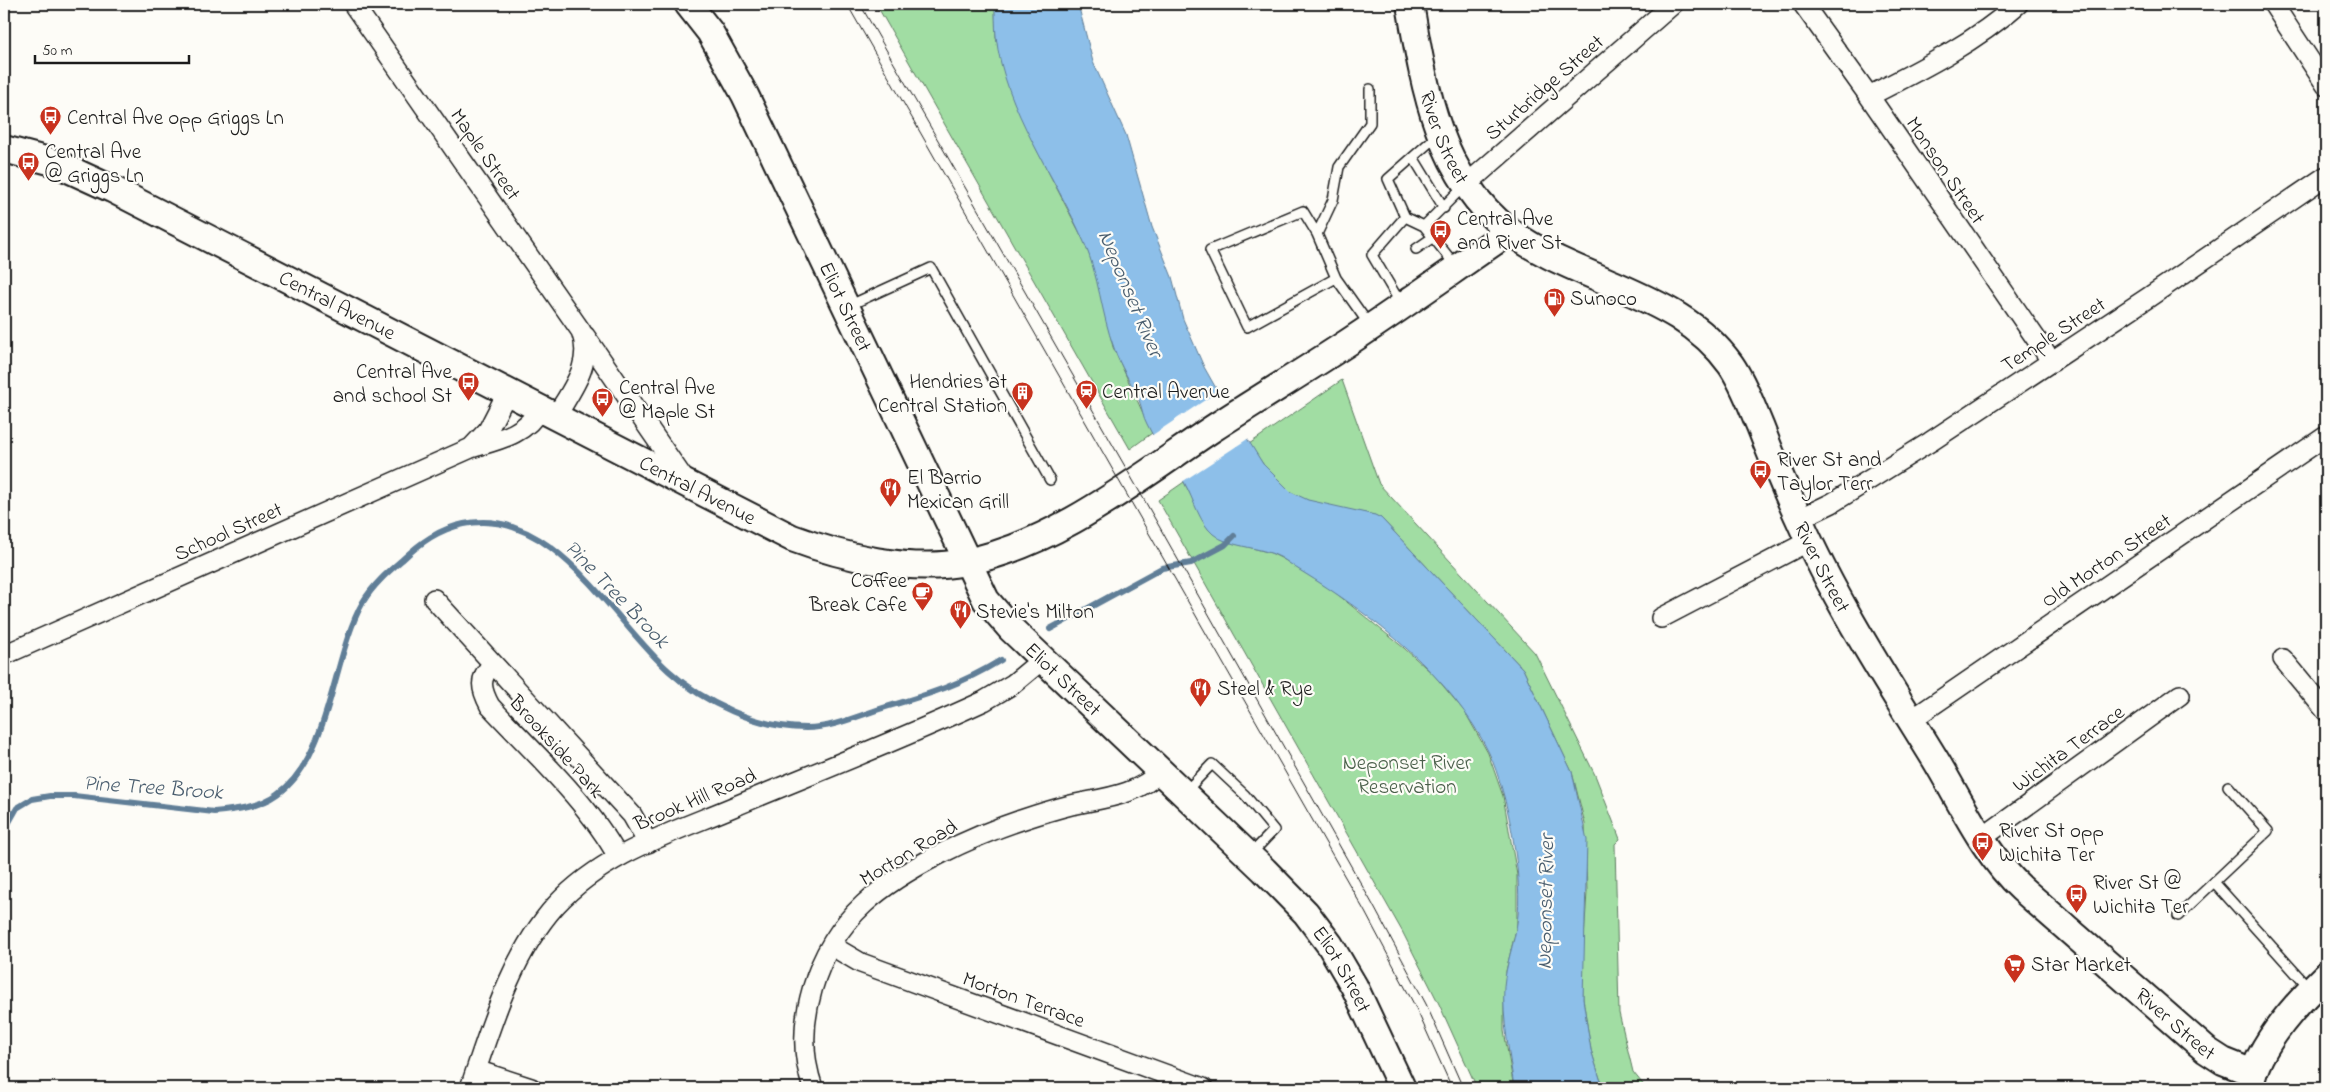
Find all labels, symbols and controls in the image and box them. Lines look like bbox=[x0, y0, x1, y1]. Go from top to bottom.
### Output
street label: Sturbridge Street bbox=[1479, 28, 1613, 150]
scale bar bbox=[35, 32, 189, 64]
text: 50 m bbox=[42, 40, 73, 62]
street label: River Street bbox=[1411, 88, 1475, 191]
street label: Maple Street bbox=[442, 103, 527, 207]
place label: Central Ave opp Griggs Ln bbox=[67, 104, 284, 136]
bus stop icon: Central Ave opp Griggs Ln bbox=[39, 105, 63, 136]
street label: Monson Street bbox=[1897, 111, 1991, 231]
place label: Central Ave @ Griggs Ln bbox=[45, 138, 144, 194]
bus stop icon: Central Ave @ Griggs Ln bbox=[17, 151, 41, 182]
place label: Central Ave and River St bbox=[1457, 205, 1562, 259]
bus stop icon: Central Ave and River St bbox=[1429, 218, 1453, 249]
water label: Neponset River bbox=[1088, 226, 1172, 365]
street label: Eliot Street bbox=[810, 257, 878, 357]
street label: Central Avenue bbox=[273, 264, 401, 349]
place label: Sunoco bbox=[1570, 285, 1637, 315]
fuel station icon: Sunoco bbox=[1542, 286, 1566, 317]
street label: Temple Street bbox=[1996, 291, 2112, 381]
place label: Central Ave and school St bbox=[333, 358, 453, 412]
place label: Hendries at Central Station bbox=[878, 368, 1007, 422]
bus stop icon: Central Ave and school St bbox=[456, 371, 480, 402]
place label: Central Ave @ Maple St bbox=[619, 374, 716, 428]
place label: Central Avenue bbox=[1102, 378, 1230, 408]
station icon: Central Avenue bbox=[1074, 379, 1098, 410]
building icon: Hendries at Central Station bbox=[1011, 381, 1035, 412]
bus stop icon: Central Ave @ Maple St bbox=[591, 387, 615, 418]
place label: River St and Taylor Terr bbox=[1777, 446, 1882, 502]
street label: Central Avenue bbox=[633, 449, 761, 534]
bus stop icon: River St and Taylor Terr bbox=[1749, 459, 1773, 490]
place label: El Barrio Mexican Grill bbox=[907, 464, 1009, 518]
restaurant icon: El Barrio Mexican Grill bbox=[879, 477, 903, 508]
street label: School Street bbox=[170, 496, 288, 570]
street label: Old Morton Street bbox=[2036, 507, 2178, 616]
street label: River Street bbox=[1785, 518, 1857, 619]
water label: Pine Tree Brook bbox=[556, 534, 677, 657]
place label: Coffee Break Cafe bbox=[808, 567, 908, 621]
cafe icon: Coffee Break Cafe bbox=[911, 580, 935, 611]
place label: Stevie's Milton bbox=[976, 598, 1094, 628]
restaurant icon: Stevie's Milton bbox=[948, 599, 972, 630]
street label: Eliot Street bbox=[1017, 636, 1107, 724]
place label: Steel & Rye bbox=[1217, 675, 1313, 707]
restaurant icon: Steel & Rye bbox=[1189, 676, 1213, 707]
street label: Brookside Park bbox=[500, 688, 611, 806]
street label: Wichita Terrace bbox=[2007, 698, 2132, 801]
park label: Neponset River Reservation bbox=[1343, 749, 1472, 803]
street label: Brook Hill Road bbox=[629, 762, 762, 840]
water label: Pine Tree Brook bbox=[82, 768, 225, 810]
street label: Morton Road bbox=[854, 813, 964, 895]
place label: River St opp Wichita Ter bbox=[1999, 817, 2104, 871]
bus stop icon: River St opp Wichita Ter bbox=[1971, 830, 1995, 861]
water label: Neponset River bbox=[1530, 831, 1564, 970]
place label: River St @ Wichita Ter bbox=[2093, 869, 2189, 923]
bus stop icon: River St @ Wichita Ter bbox=[2065, 882, 2089, 913]
street label: Eliot Street bbox=[1304, 920, 1378, 1018]
place label: Star Market bbox=[2031, 951, 2131, 981]
supermarket icon: Star Market bbox=[2003, 952, 2027, 983]
street label: Morton Terrace bbox=[958, 965, 1089, 1037]
street label: River Street bbox=[2128, 981, 2221, 1069]

